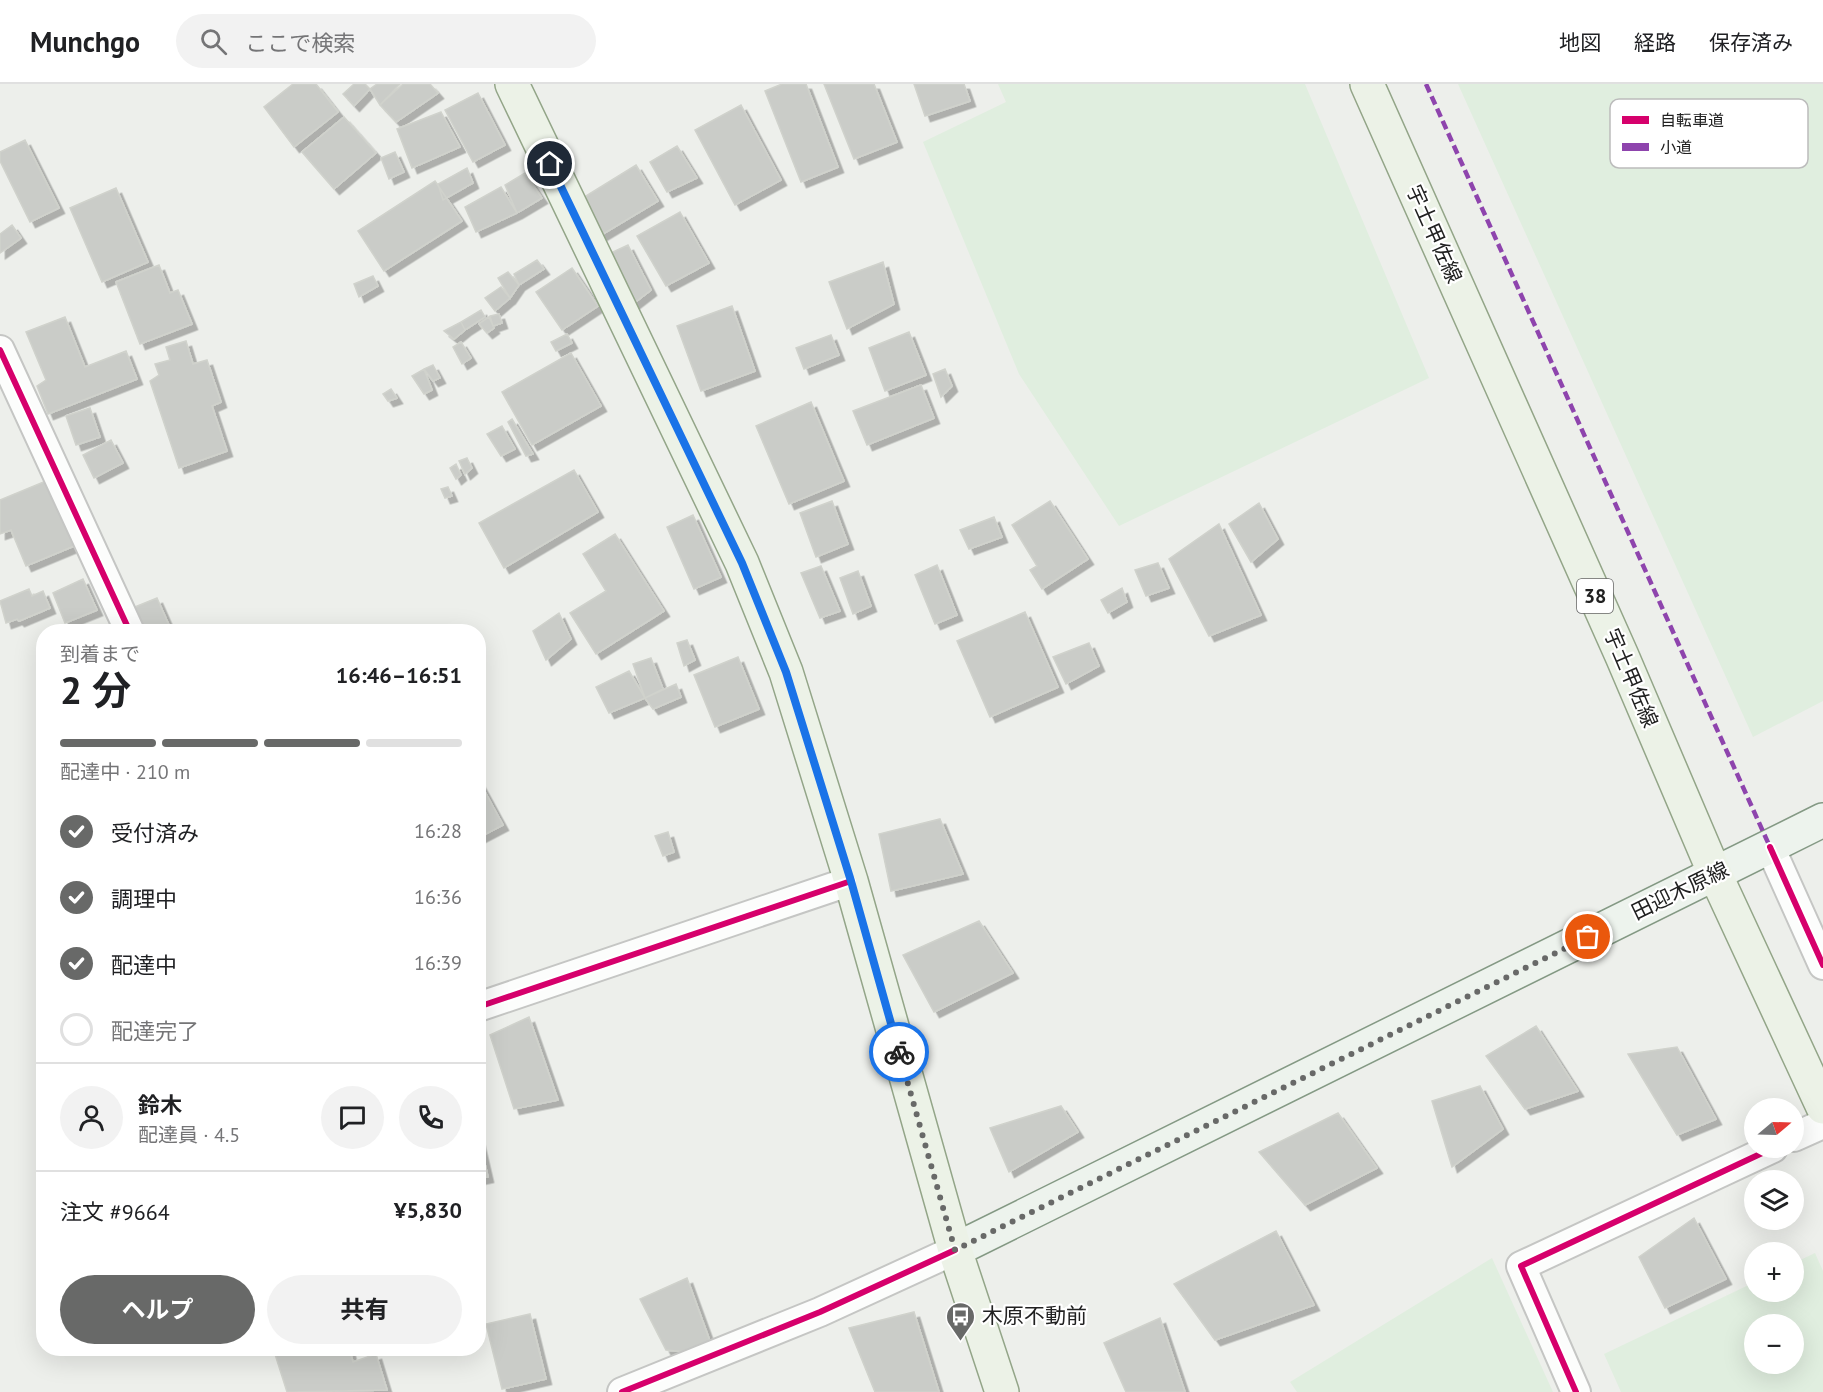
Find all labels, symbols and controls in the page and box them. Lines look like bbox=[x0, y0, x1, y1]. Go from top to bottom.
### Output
search box bbox=[176, 14, 596, 68]
text: Munchgo bbox=[30, 23, 140, 60]
icon: search bbox=[197, 25, 230, 58]
text: ここで検索 bbox=[245, 29, 355, 57]
text: 地図 bbox=[1559, 29, 1601, 56]
text: 経路 bbox=[1634, 29, 1676, 56]
text: 保存済み bbox=[1709, 29, 1793, 56]
legend bbox=[1610, 99, 1808, 168]
text: 自転車道 bbox=[1660, 110, 1724, 130]
text: 小道 bbox=[1660, 137, 1692, 157]
pin bbox=[524, 138, 575, 189]
icon: home bbox=[533, 147, 566, 180]
street label: 宇土甲佐線 bbox=[1401, 180, 1468, 287]
road number: 38 bbox=[1577, 579, 1613, 613]
street label: 宇土甲佐線 bbox=[1599, 624, 1664, 731]
text: 到着まで bbox=[60, 641, 140, 667]
text: 16:46–16:51 bbox=[336, 661, 462, 689]
text: 2 分 bbox=[60, 664, 131, 715]
text: 配達中 · 210 m bbox=[60, 759, 190, 785]
icon: check bbox=[60, 815, 93, 848]
text: 16:28 bbox=[414, 818, 462, 844]
text: 受付済み bbox=[111, 819, 199, 847]
street label: 田迎木原線 bbox=[1627, 855, 1733, 926]
icon: check bbox=[60, 881, 93, 914]
text: 16:36 bbox=[414, 884, 462, 910]
text: 調理中 bbox=[111, 885, 177, 913]
pin bbox=[1562, 911, 1613, 962]
icon: bag bbox=[1571, 920, 1604, 953]
icon: check bbox=[60, 947, 93, 980]
text: 16:39 bbox=[414, 950, 462, 976]
text: 配達中 bbox=[111, 951, 177, 979]
text: 配達完了 bbox=[111, 1017, 199, 1045]
courier bbox=[869, 1022, 929, 1082]
icon: bike bbox=[883, 1036, 916, 1069]
button: person bbox=[60, 1086, 123, 1149]
button: chat bbox=[321, 1086, 384, 1149]
button: phone bbox=[399, 1086, 462, 1149]
text: 鈴木 bbox=[138, 1091, 182, 1119]
north arrow bbox=[1744, 1098, 1804, 1158]
map controls bbox=[1744, 1098, 1804, 1374]
text: 配達員 · 4.5 bbox=[138, 1122, 240, 1148]
button: layers bbox=[1744, 1170, 1804, 1230]
text: ¥5,830 bbox=[394, 1196, 462, 1224]
text: 注文 #9664 bbox=[60, 1198, 170, 1226]
button: + bbox=[1744, 1242, 1804, 1302]
button: ヘルプ bbox=[60, 1275, 255, 1344]
button: 共有 bbox=[267, 1275, 462, 1344]
bus stop icon: 木原不動前 bbox=[945, 1300, 977, 1342]
place label: 木原不動前 bbox=[982, 1302, 1087, 1329]
button: − bbox=[1744, 1314, 1804, 1374]

